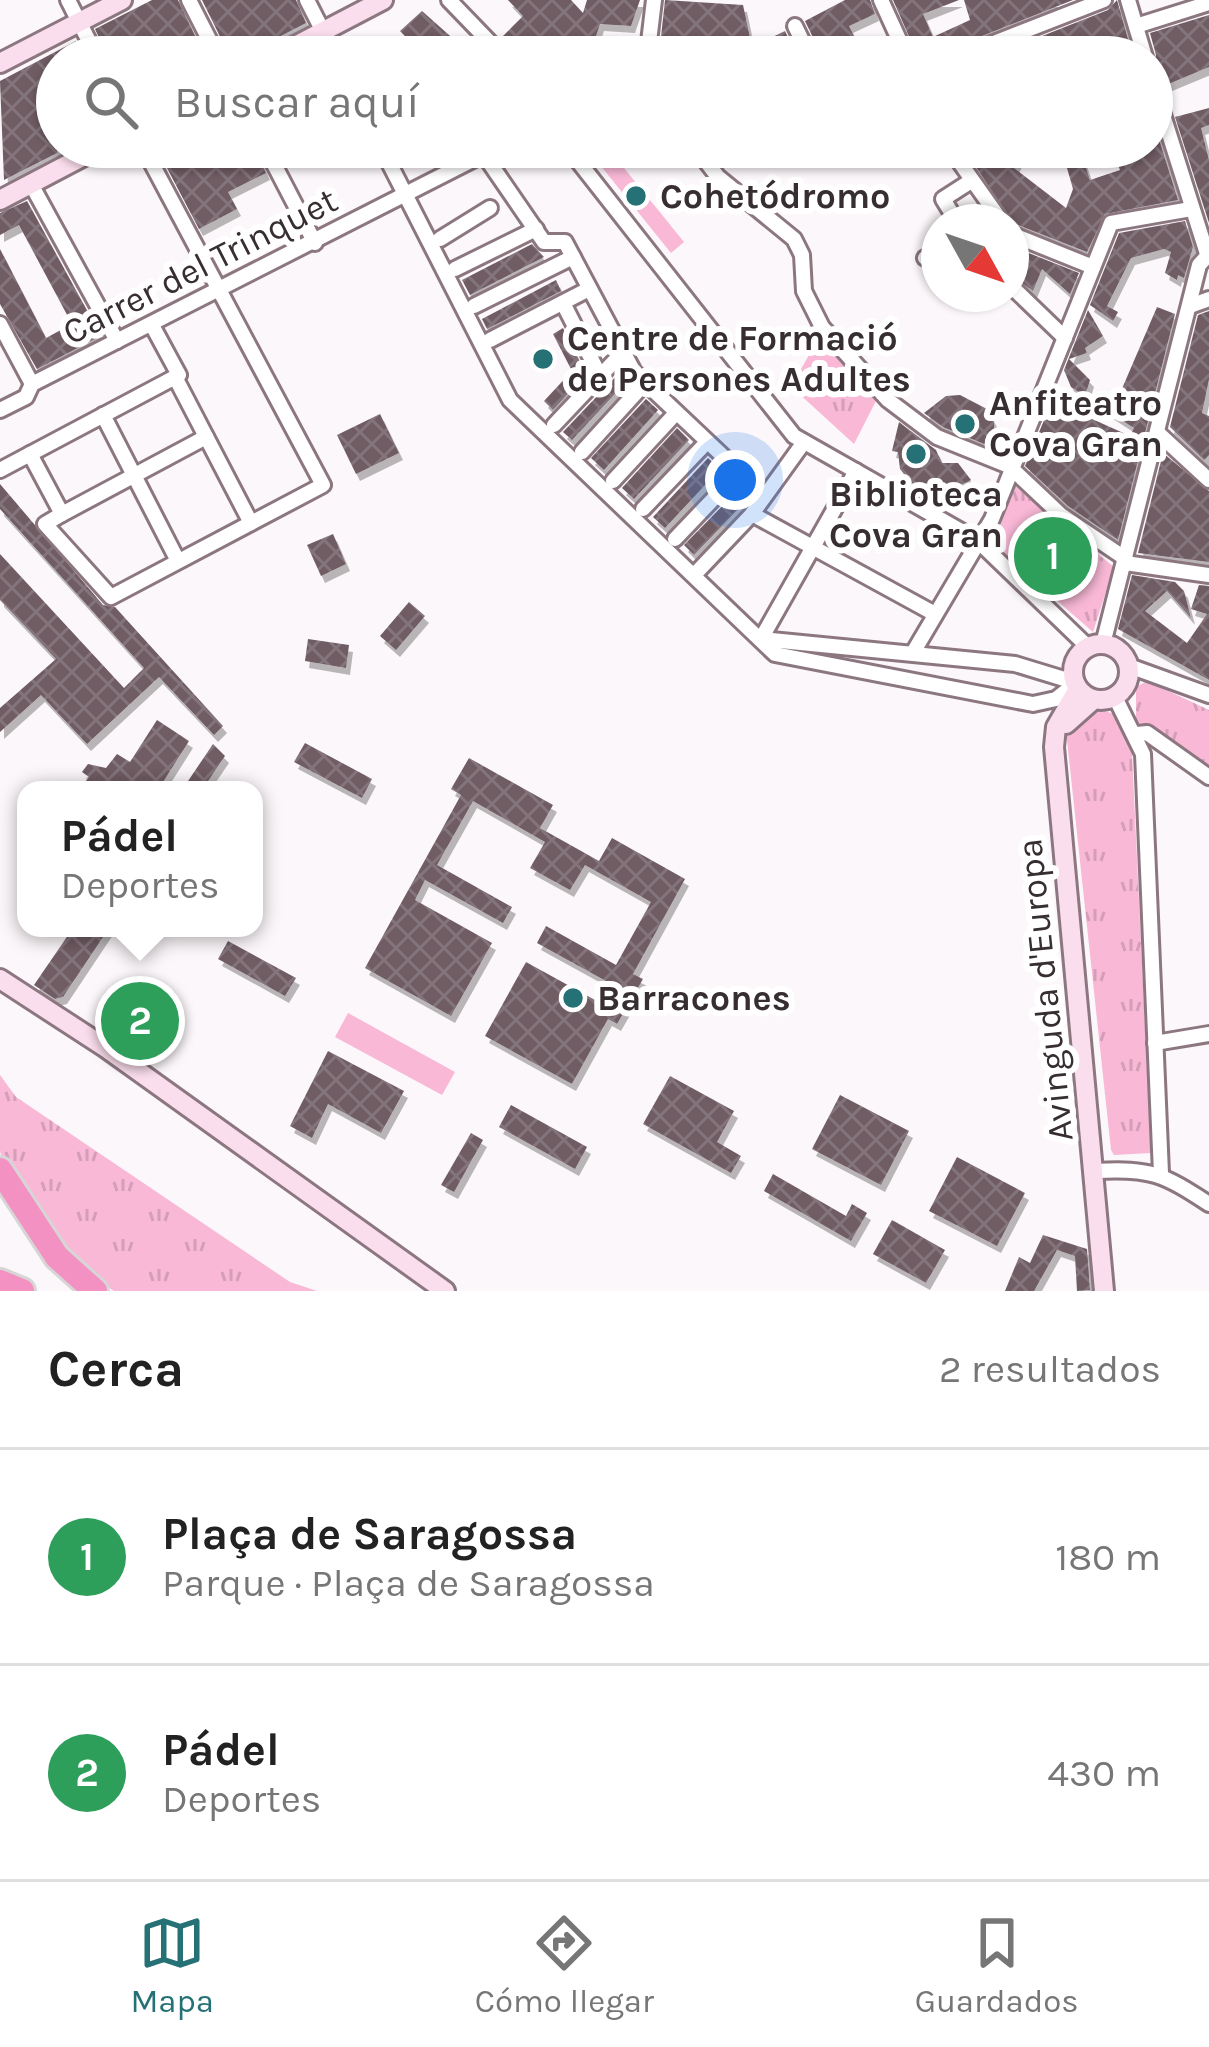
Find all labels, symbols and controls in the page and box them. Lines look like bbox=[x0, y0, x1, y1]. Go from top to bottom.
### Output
search box bbox=[36, 36, 1173, 168]
icon: search bbox=[78, 69, 144, 135]
text: Buscar aquí bbox=[174, 76, 420, 128]
place label: Cohetódromo bbox=[660, 175, 890, 217]
street label: Carrer del Trinquet bbox=[56, 179, 344, 353]
marker: Cohetódromo bbox=[623, 183, 649, 209]
north arrow bbox=[921, 204, 1029, 312]
place label: Centre de Formació de Persones Adultes bbox=[567, 317, 911, 400]
marker: Centre de Formació de Persones Adultes bbox=[530, 346, 556, 372]
place label: Anfiteatro Cova Gran bbox=[989, 382, 1163, 465]
marker: Anfiteatro Cova Gran bbox=[952, 411, 978, 437]
marker: Biblioteca Cova Gran bbox=[903, 441, 929, 467]
your location bbox=[705, 450, 765, 510]
place label: Biblioteca Cova Gran bbox=[829, 473, 1003, 556]
pin: 1 bbox=[1014, 511, 1092, 601]
popup bbox=[17, 781, 263, 937]
text: Pádel bbox=[60, 810, 178, 862]
street label: Avinguda d'Europa bbox=[1008, 837, 1082, 1143]
text: Deportes bbox=[60, 862, 220, 908]
pin: 2 bbox=[101, 976, 179, 1066]
place label: Barracones bbox=[597, 977, 791, 1019]
marker: Barracones bbox=[560, 985, 586, 1011]
text: Cerca bbox=[48, 1339, 184, 1399]
text: 2 resultados bbox=[939, 1346, 1161, 1392]
text: Plaça de Saragossa bbox=[162, 1508, 577, 1560]
text: 1 bbox=[80, 1534, 94, 1580]
text: 180 m bbox=[1055, 1534, 1161, 1580]
text: Parque · Plaça de Saragossa bbox=[162, 1560, 655, 1606]
text: Pádel bbox=[162, 1724, 280, 1776]
text: 2 bbox=[75, 1750, 99, 1796]
text: 430 m bbox=[1047, 1750, 1161, 1796]
text: Deportes bbox=[162, 1776, 321, 1822]
tab: Mapa bbox=[130, 1910, 214, 2020]
tab: Cómo llegar bbox=[475, 1910, 654, 2020]
tab: Guardados bbox=[915, 1910, 1079, 2020]

